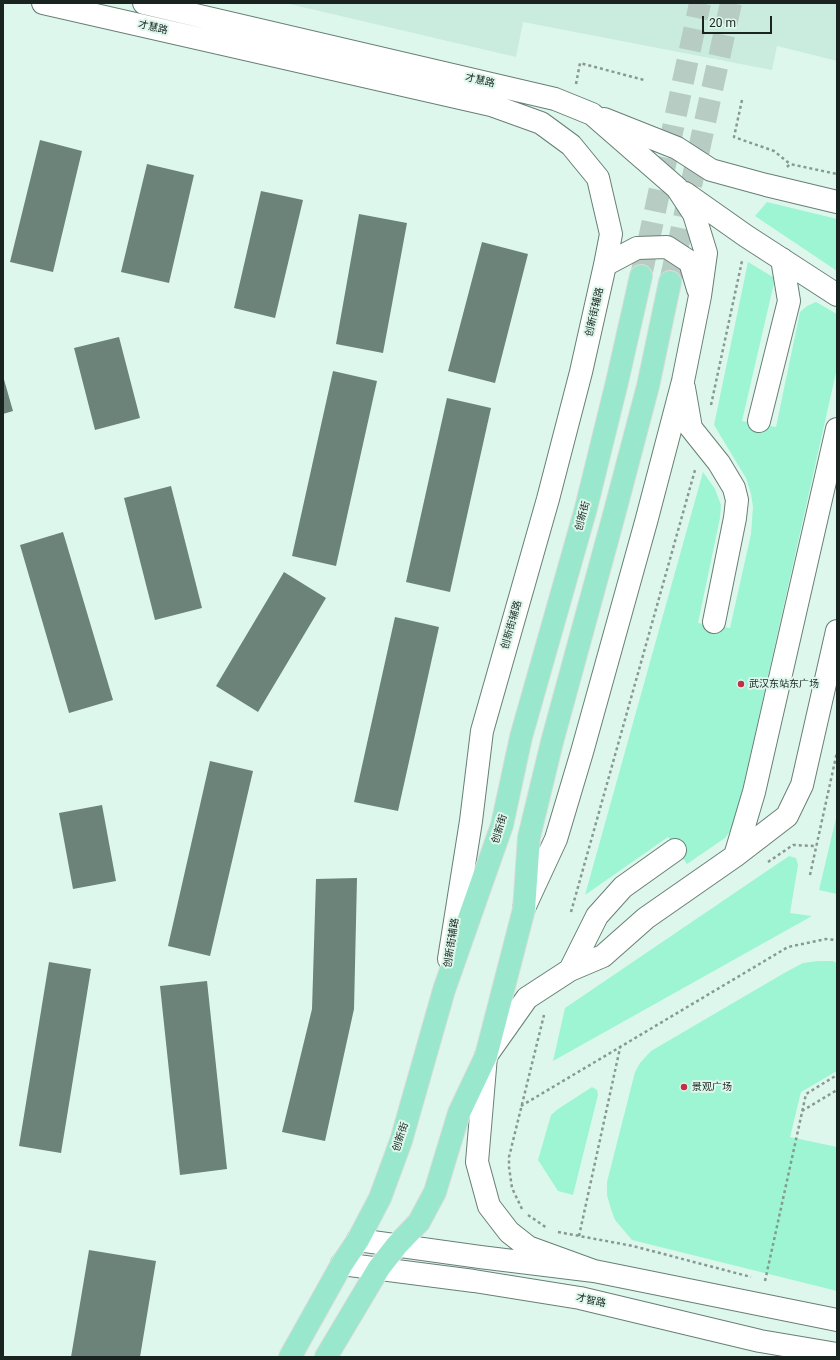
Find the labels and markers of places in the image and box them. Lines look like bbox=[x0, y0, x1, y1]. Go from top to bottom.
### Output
place label: 武汉东站东广场 bbox=[749, 678, 819, 690]
marker: 武汉东站东广场 bbox=[736, 679, 746, 689]
place label: 景观广场 bbox=[692, 1081, 732, 1093]
marker: 景观广场 bbox=[679, 1082, 689, 1092]

